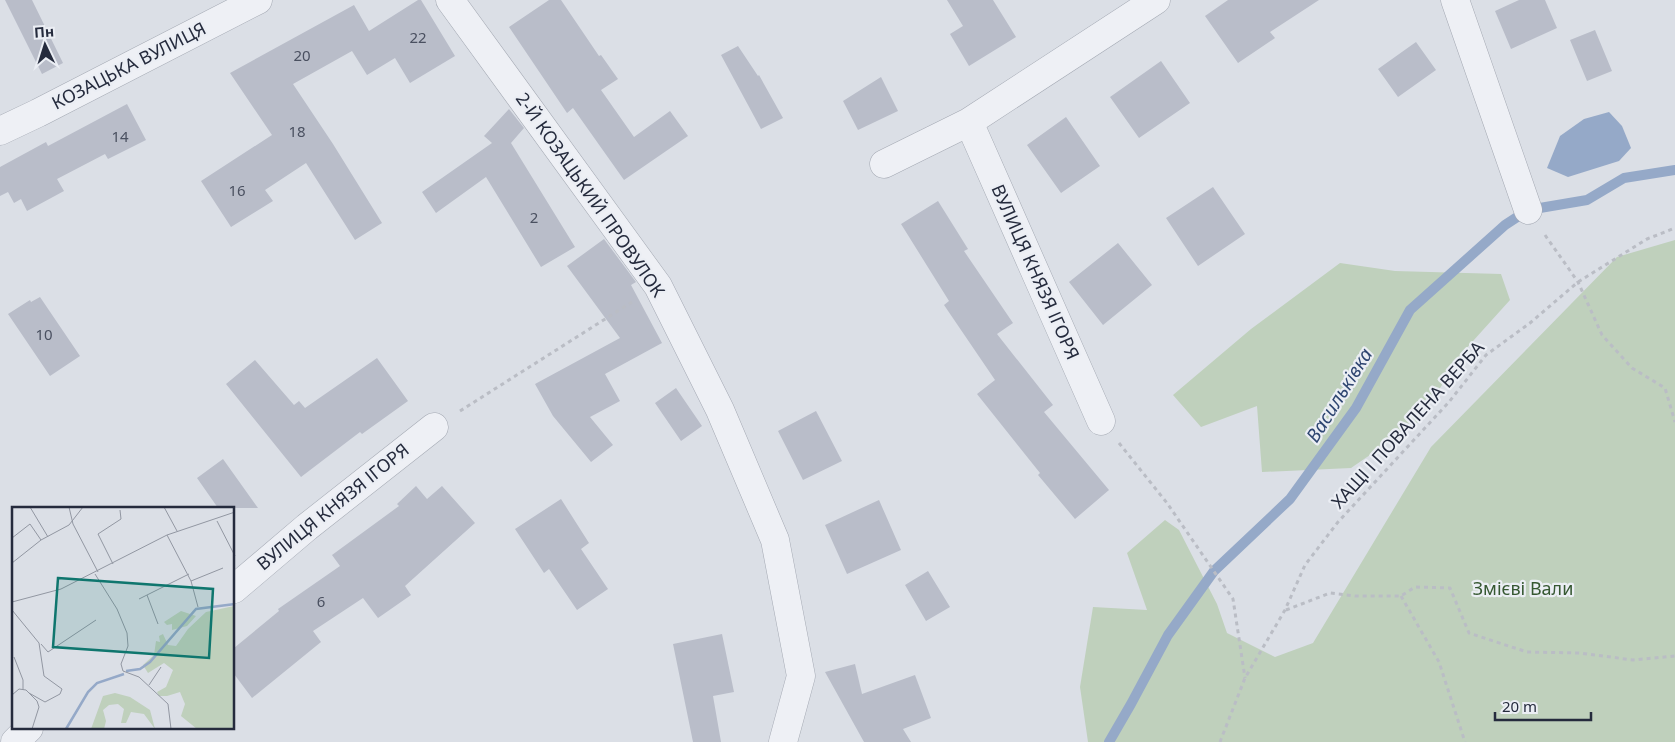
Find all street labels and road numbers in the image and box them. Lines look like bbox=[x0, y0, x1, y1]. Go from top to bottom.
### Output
street label: КОЗАЦЬКА ВУЛИЦЯ bbox=[47, 16, 210, 114]
street label: 2-Й КОЗАЦЬКИЙ ПРОВУЛОК bbox=[511, 89, 669, 301]
street label: ВУЛИЦЯ КНЯЗЯ ІГОРЯ bbox=[986, 180, 1085, 363]
street label: ХАЩІ І ПОВАЛЕНА ВЕРБА bbox=[1326, 335, 1489, 513]
street label: ВУЛИЦЯ КНЯЗЯ ІГОРЯ bbox=[251, 437, 414, 575]

